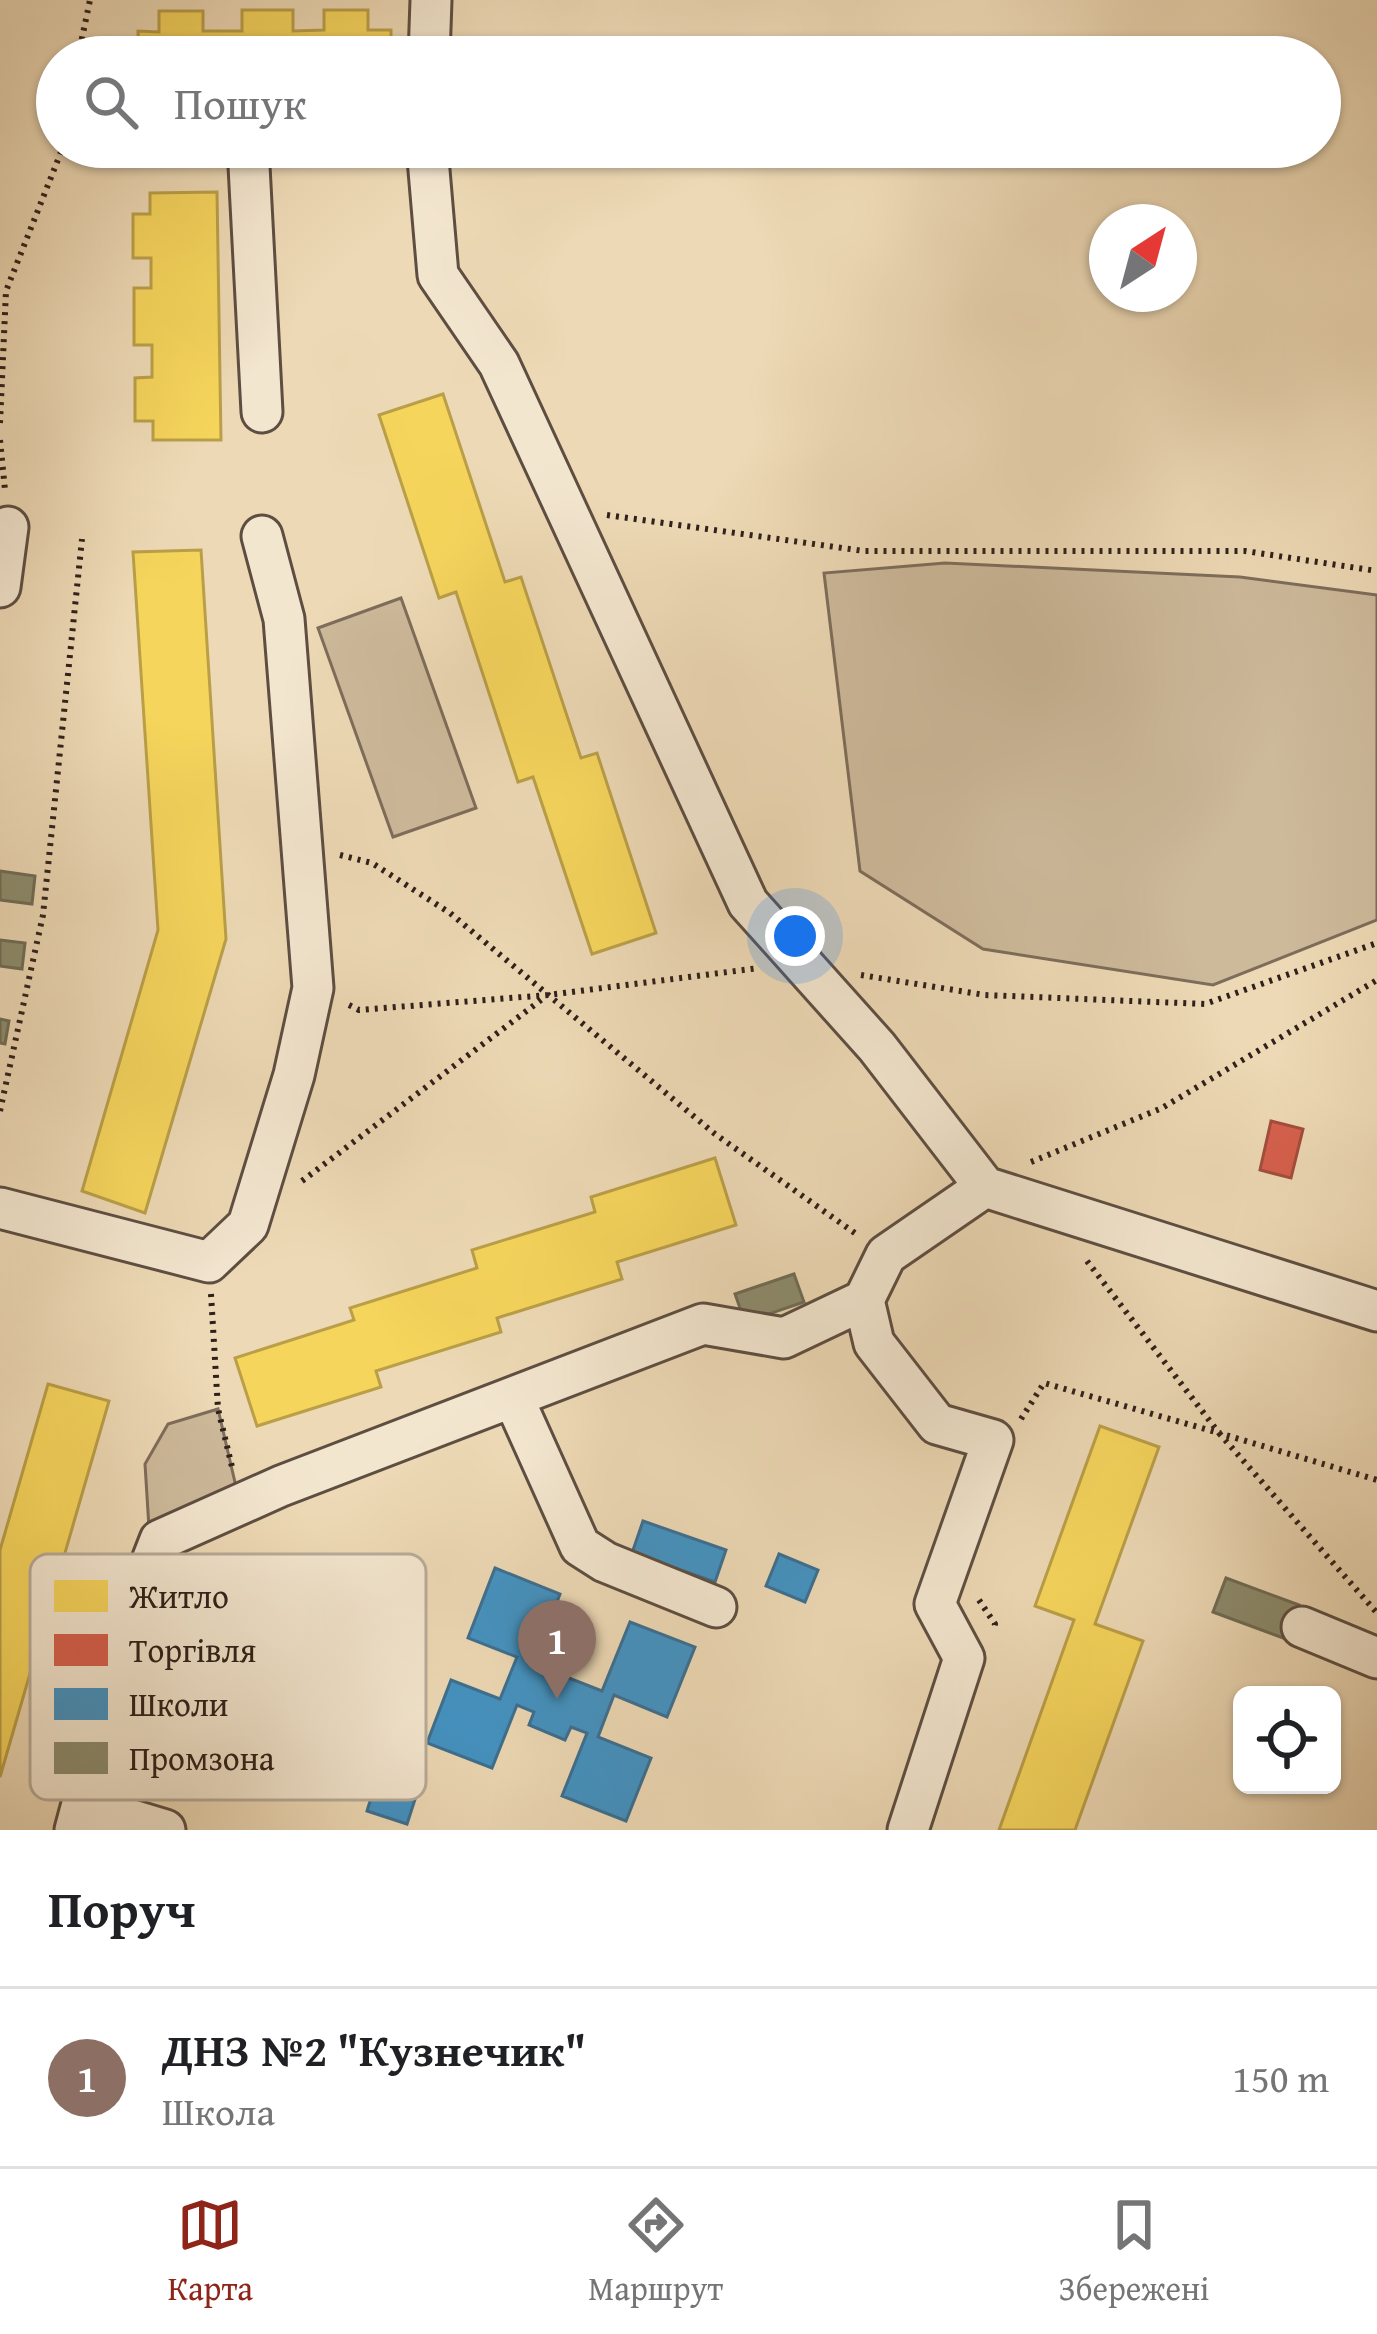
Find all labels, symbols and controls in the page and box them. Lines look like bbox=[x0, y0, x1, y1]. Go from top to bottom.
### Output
search box bbox=[36, 36, 1341, 168]
icon: search bbox=[78, 69, 144, 135]
text: Пошук bbox=[174, 70, 307, 135]
north arrow bbox=[1089, 204, 1197, 312]
your location bbox=[765, 906, 825, 966]
legend bbox=[30, 1554, 426, 1800]
text: Житло bbox=[128, 1572, 229, 1620]
pin: 1 bbox=[518, 1600, 596, 1699]
text: Торгівля bbox=[129, 1626, 256, 1674]
text: Школи bbox=[129, 1680, 229, 1728]
map controls bbox=[1233, 1686, 1341, 1794]
button: locate bbox=[1233, 1686, 1341, 1794]
text: Промзона bbox=[129, 1734, 275, 1782]
text: Поруч bbox=[48, 1871, 195, 1946]
text: ДНЗ №2 "Кузнечик" bbox=[162, 2017, 586, 2082]
text: 1 bbox=[77, 2049, 97, 2106]
text: 150 m bbox=[1232, 2049, 1329, 2106]
text: Школа bbox=[162, 2082, 275, 2139]
tab: Карта bbox=[168, 2192, 253, 2312]
tab: Маршрут bbox=[588, 2192, 723, 2312]
tab: Збережені bbox=[1059, 2192, 1209, 2312]

